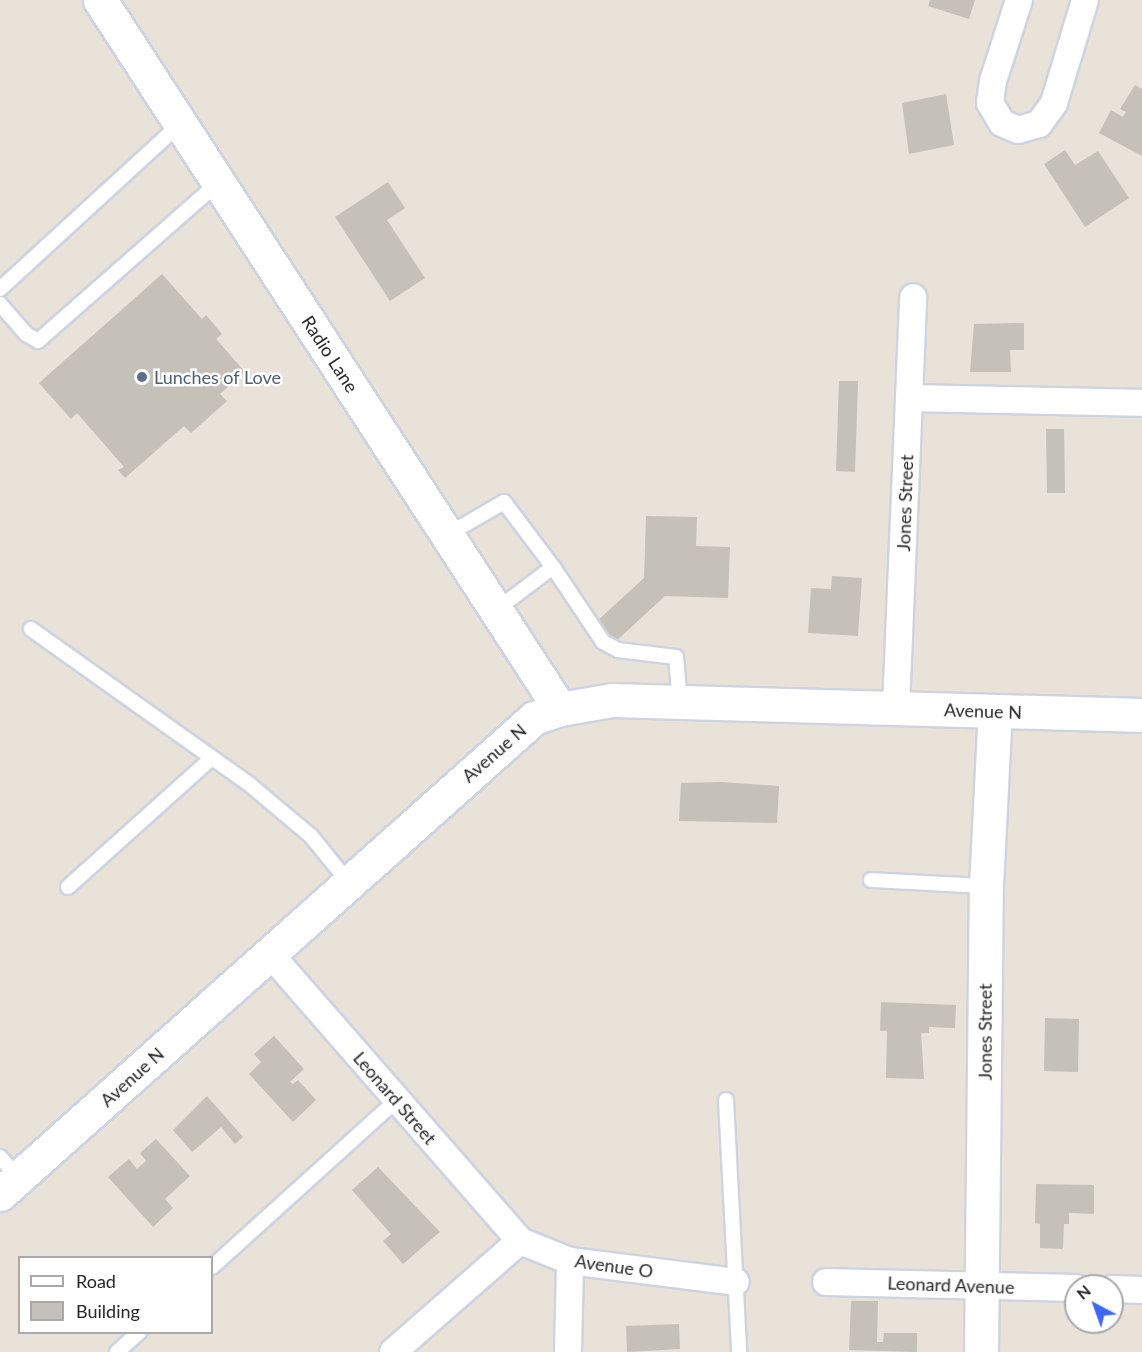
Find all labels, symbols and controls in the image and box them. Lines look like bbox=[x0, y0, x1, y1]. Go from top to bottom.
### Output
street label: Radio Lane bbox=[297, 312, 363, 396]
place label: Lunches of Love bbox=[154, 366, 281, 388]
marker: Lunches of Love bbox=[135, 370, 149, 384]
street label: Jones Street bbox=[893, 454, 917, 552]
street label: Avenue N bbox=[944, 699, 1022, 723]
street label: Avenue N bbox=[458, 719, 530, 787]
street label: Jones Street bbox=[974, 984, 996, 1080]
street label: Avenue N bbox=[96, 1043, 168, 1111]
street label: Leonard Street bbox=[349, 1047, 441, 1149]
street label: Avenue O bbox=[574, 1250, 654, 1282]
legend bbox=[18, 1256, 213, 1334]
text: Road bbox=[76, 1270, 116, 1292]
street label: Leonard Avenue bbox=[887, 1272, 1015, 1298]
north arrow bbox=[1064, 1274, 1124, 1334]
text: N bbox=[1072, 1280, 1094, 1303]
text: Building bbox=[76, 1300, 140, 1322]

